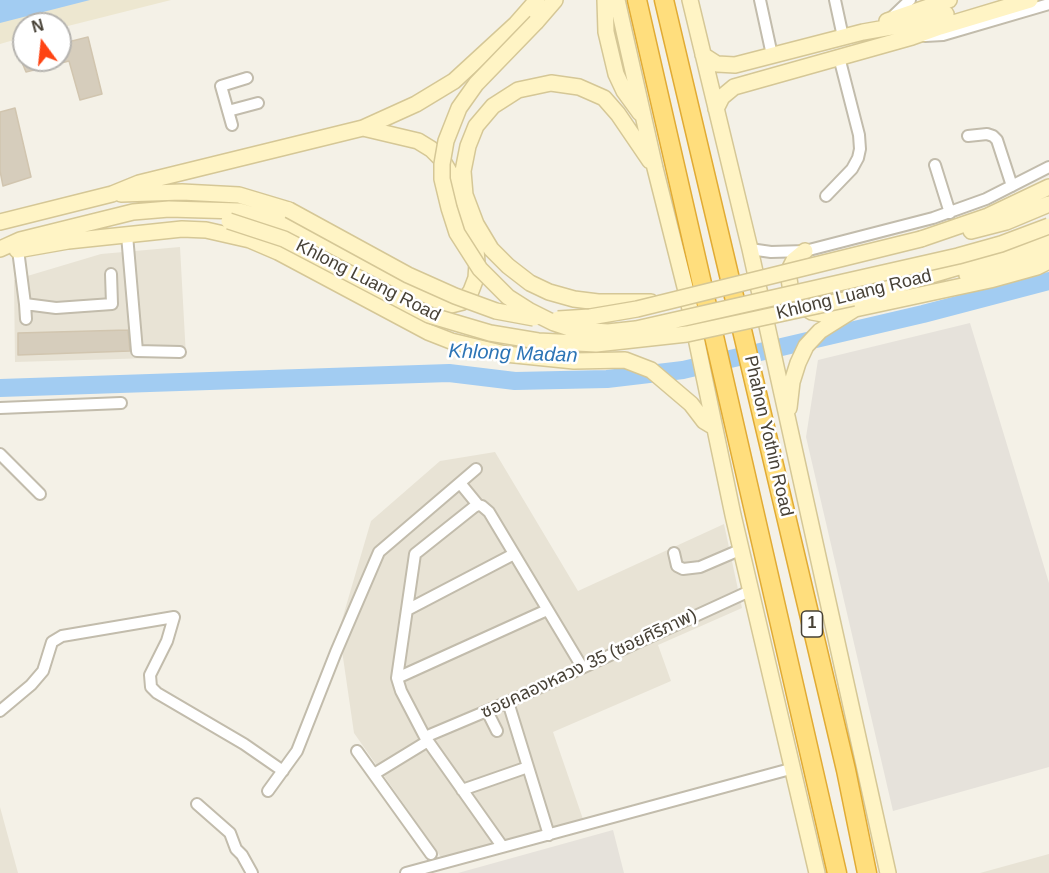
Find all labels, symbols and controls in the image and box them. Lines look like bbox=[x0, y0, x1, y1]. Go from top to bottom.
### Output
north arrow bbox=[12, 12, 72, 72]
text: N bbox=[30, 16, 46, 36]
street label: Khlong Luang Road bbox=[292, 235, 444, 327]
street label: Khlong Luang Road bbox=[774, 265, 934, 325]
water label: Khlong Madan bbox=[448, 340, 578, 368]
street label: Phahon Yothin Road bbox=[739, 353, 797, 519]
street label: ซอยคลองหลวง 35 (ซอยศิริภาพ) bbox=[478, 604, 700, 724]
road number: 1 bbox=[802, 611, 822, 637]

